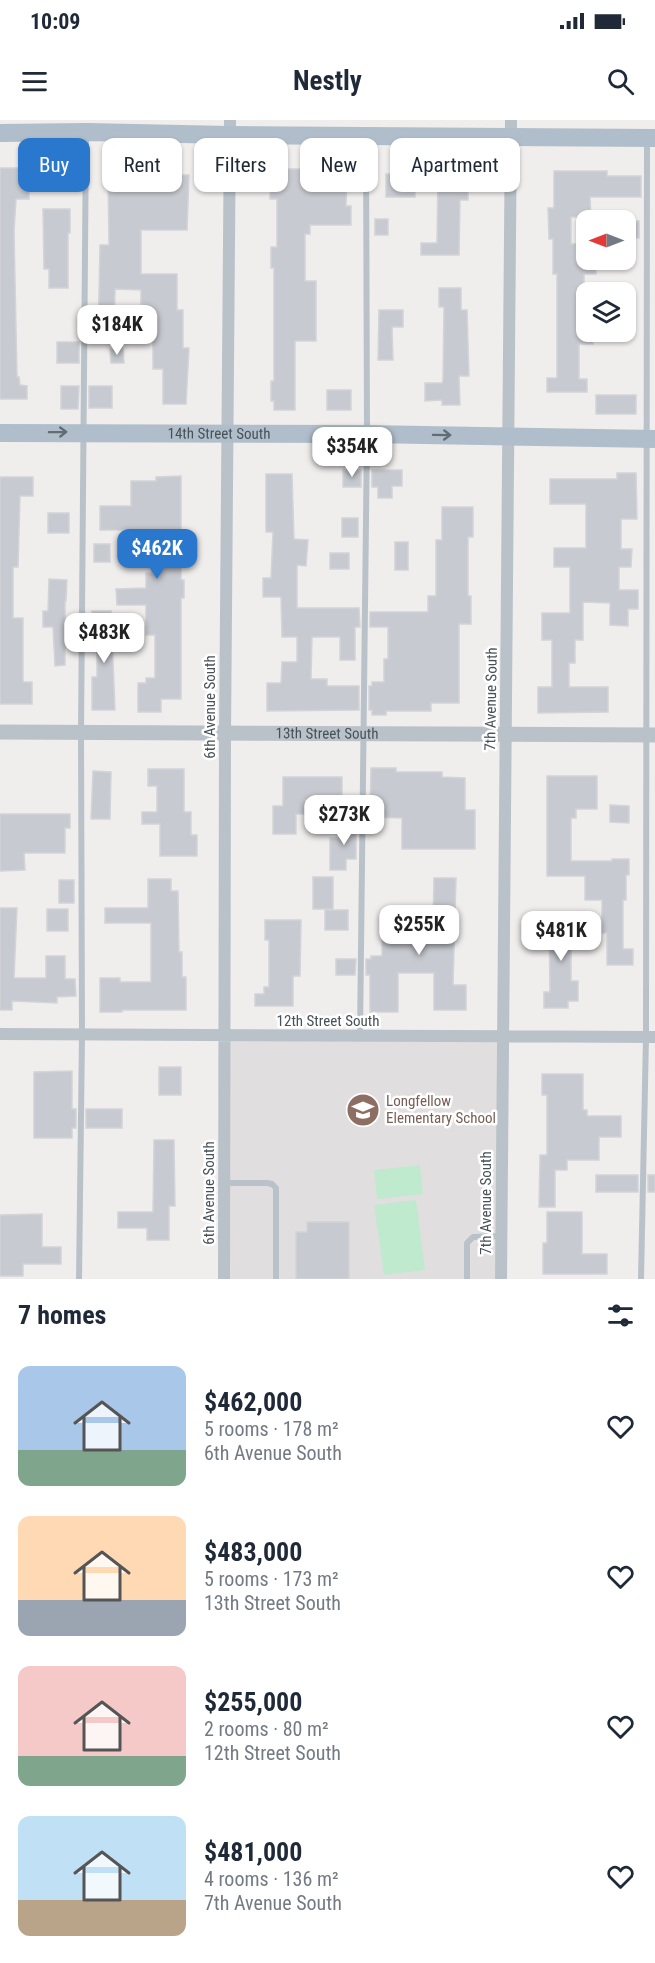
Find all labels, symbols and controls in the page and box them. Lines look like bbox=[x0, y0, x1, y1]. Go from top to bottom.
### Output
text: 10:09 bbox=[30, 9, 81, 34]
icon: menu bbox=[18, 65, 51, 98]
text: Nestly bbox=[293, 65, 362, 97]
icon: search bbox=[604, 65, 637, 98]
chip: Buy bbox=[18, 138, 90, 192]
chip: Rent bbox=[102, 138, 182, 192]
chip: Filters bbox=[194, 138, 288, 192]
chip: New bbox=[300, 138, 378, 192]
chip: Apartment bbox=[390, 138, 520, 192]
north arrow bbox=[576, 210, 636, 270]
map controls bbox=[576, 210, 636, 342]
button: layers bbox=[576, 282, 636, 342]
pin: $184K bbox=[75, 305, 159, 356]
text: $184K bbox=[91, 312, 143, 336]
street label: 14th Street South bbox=[168, 424, 270, 443]
one-way arrow bbox=[48, 426, 68, 438]
pin: $354K bbox=[310, 427, 394, 478]
one-way arrow bbox=[432, 430, 452, 441]
text: $354K bbox=[326, 434, 378, 458]
pin: $462K bbox=[115, 529, 199, 580]
text: $462K bbox=[131, 536, 183, 560]
pin: $483K bbox=[62, 613, 146, 664]
text: $483K bbox=[78, 620, 130, 644]
street label: 7th Avenue South bbox=[481, 647, 501, 751]
street label: 6th Avenue South bbox=[201, 655, 219, 759]
street label: 13th Street South bbox=[276, 724, 378, 743]
pin: $273K bbox=[302, 795, 386, 846]
text: $273K bbox=[318, 802, 370, 826]
pin: $255K bbox=[377, 905, 461, 956]
pin: $481K bbox=[519, 911, 603, 962]
text: $255K bbox=[393, 912, 445, 936]
text: $481K bbox=[535, 918, 587, 942]
street label: 12th Street South bbox=[277, 1012, 379, 1030]
school or university icon: Longfellow Elementary School bbox=[345, 1092, 381, 1128]
place label: Longfellow Elementary School bbox=[386, 1092, 496, 1127]
street label: 6th Avenue South bbox=[200, 1141, 218, 1245]
street label: 7th Avenue South bbox=[477, 1151, 495, 1255]
icon: filters bbox=[604, 1299, 637, 1332]
text: 7 homes bbox=[18, 1300, 106, 1330]
text: $462,000 bbox=[204, 1387, 302, 1417]
icon: home bbox=[66, 1390, 138, 1462]
icon: heart bbox=[604, 1410, 637, 1443]
text: 5 rooms · 178 m² bbox=[204, 1417, 339, 1441]
text: 6th Avenue South bbox=[204, 1441, 342, 1465]
text: $483,000 bbox=[204, 1537, 302, 1567]
icon: home bbox=[66, 1540, 138, 1612]
icon: heart bbox=[604, 1560, 637, 1593]
text: 5 rooms · 173 m² bbox=[204, 1567, 339, 1591]
text: 13th Street South bbox=[204, 1591, 341, 1615]
text: $255,000 bbox=[204, 1687, 302, 1717]
icon: home bbox=[66, 1690, 138, 1762]
icon: heart bbox=[604, 1710, 637, 1743]
text: 2 rooms · 80 m² bbox=[204, 1717, 329, 1741]
text: 12th Street South bbox=[204, 1741, 341, 1765]
text: $481,000 bbox=[204, 1837, 302, 1867]
icon: home bbox=[66, 1840, 138, 1912]
icon: heart bbox=[604, 1860, 637, 1893]
text: 4 rooms · 136 m² bbox=[204, 1867, 339, 1891]
text: 7th Avenue South bbox=[204, 1891, 342, 1915]

